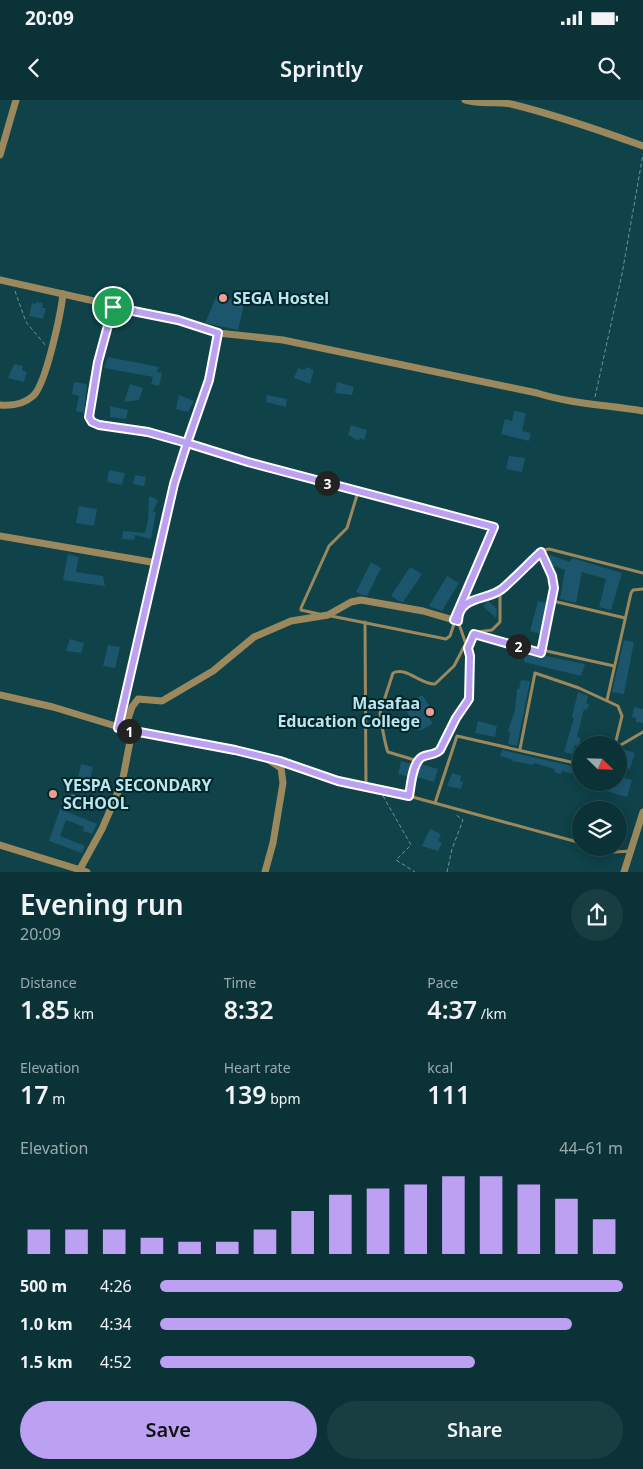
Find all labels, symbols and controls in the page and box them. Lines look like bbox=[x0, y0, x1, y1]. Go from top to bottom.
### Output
text: 20:09 bbox=[25, 5, 74, 31]
text: Sprintly bbox=[280, 53, 363, 83]
icon: back bbox=[20, 54, 48, 82]
icon: search bbox=[595, 54, 623, 82]
pin bbox=[92, 286, 134, 328]
place label: SEGA Hostel bbox=[233, 287, 329, 309]
marker: SEGA Hostel bbox=[217, 292, 229, 304]
icon: arrive bbox=[99, 293, 127, 321]
pin: 3 bbox=[314, 470, 340, 496]
text: 3 bbox=[323, 474, 332, 493]
pin: 2 bbox=[506, 634, 530, 658]
text: 2 bbox=[514, 637, 523, 656]
place label: Masafaa Education College bbox=[277, 692, 420, 732]
marker: Masafaa Education College bbox=[424, 706, 436, 718]
pin: 1 bbox=[116, 718, 142, 744]
text: 1 bbox=[125, 722, 134, 741]
north arrow bbox=[572, 736, 628, 791]
map controls bbox=[572, 736, 627, 856]
place label: YESPA SECONDARY SCHOOL bbox=[63, 774, 213, 814]
marker: YESPA SECONDARY SCHOOL bbox=[47, 788, 59, 800]
button: layers bbox=[572, 801, 627, 856]
text: Evening run bbox=[20, 885, 184, 923]
button: share bbox=[571, 889, 623, 941]
text: 20:09 bbox=[20, 923, 61, 945]
text: Distance bbox=[20, 973, 77, 992]
text: Time bbox=[224, 973, 256, 992]
text: Pace bbox=[427, 973, 458, 992]
text: 1.85 bbox=[20, 992, 70, 1026]
text: 8:32 bbox=[224, 992, 273, 1026]
text: 4:37 bbox=[427, 992, 477, 1026]
text: km bbox=[70, 1004, 94, 1023]
text: /km bbox=[477, 1004, 507, 1023]
text: Elevation bbox=[20, 1058, 80, 1077]
text: Heart rate bbox=[224, 1058, 291, 1077]
text: kcal bbox=[427, 1058, 453, 1077]
text: 17 bbox=[20, 1077, 49, 1111]
text: 139 bbox=[224, 1077, 267, 1111]
text: 111 bbox=[427, 1077, 470, 1111]
text: m bbox=[49, 1089, 65, 1108]
text: bpm bbox=[267, 1089, 301, 1108]
text: Elevation bbox=[20, 1137, 88, 1159]
text: 44–61 m bbox=[559, 1137, 623, 1159]
text: 500 m bbox=[20, 1275, 67, 1297]
text: 4:26 bbox=[100, 1275, 132, 1297]
text: 1.0 km bbox=[20, 1313, 72, 1335]
text: 4:34 bbox=[100, 1313, 132, 1335]
text: 1.5 km bbox=[20, 1351, 72, 1373]
text: 4:52 bbox=[100, 1351, 132, 1373]
button: Save bbox=[20, 1401, 317, 1459]
button: Share bbox=[327, 1401, 623, 1459]

